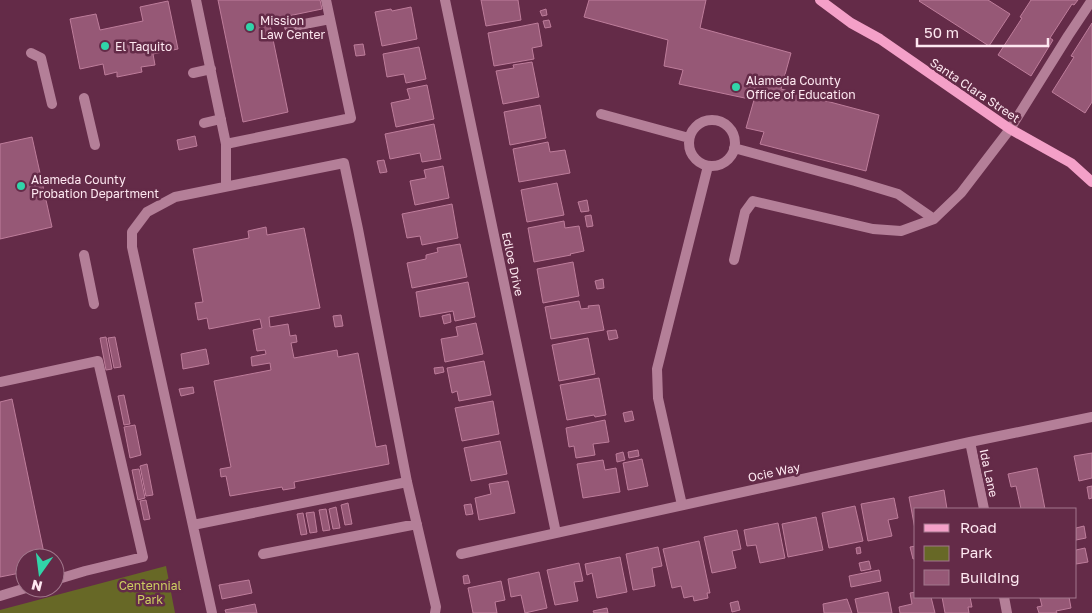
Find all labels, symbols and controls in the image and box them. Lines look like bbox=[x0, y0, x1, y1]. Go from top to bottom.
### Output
place label: Mission Law Center bbox=[260, 13, 325, 42]
scale bar bbox=[917, 15, 1048, 47]
marker: Mission Law Center bbox=[244, 21, 256, 33]
text: 50 m bbox=[924, 23, 959, 41]
place label: El Taquito bbox=[115, 39, 172, 54]
marker: El Taquito bbox=[99, 40, 111, 52]
street label: Santa Clara Street bbox=[927, 54, 1023, 126]
place label: Alameda County Office of Education bbox=[746, 73, 856, 102]
marker: Alameda County Office of Education bbox=[730, 81, 742, 93]
place label: Alameda County Probation Department bbox=[31, 172, 159, 201]
marker: Alameda County Probation Department bbox=[15, 180, 27, 192]
street label: Edloe Drive bbox=[499, 231, 527, 297]
street label: Ida Lane bbox=[977, 447, 1001, 499]
street label: Ocie Way bbox=[747, 459, 802, 485]
legend bbox=[914, 508, 1077, 598]
text: Road bbox=[960, 518, 997, 536]
text: Park bbox=[960, 543, 993, 561]
north arrow bbox=[15, 548, 65, 598]
text: Building bbox=[960, 568, 1020, 586]
text: N bbox=[30, 577, 44, 596]
park label: Centennial Park bbox=[119, 578, 182, 607]

